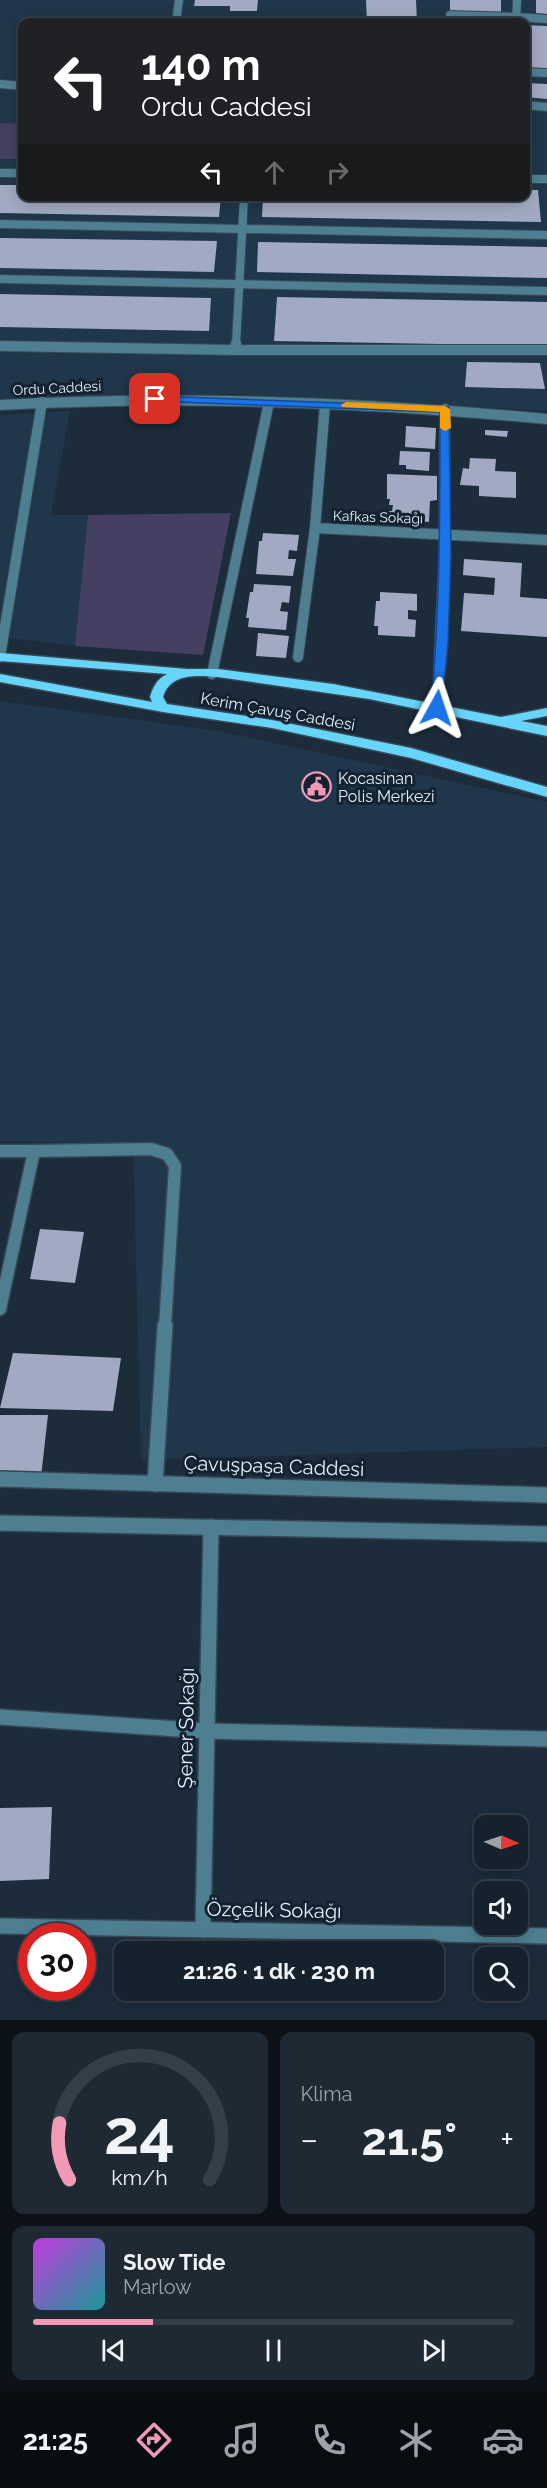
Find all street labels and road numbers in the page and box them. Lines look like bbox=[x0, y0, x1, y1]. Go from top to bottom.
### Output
street label: Ordu Caddesi bbox=[12, 378, 102, 398]
street label: Kafkas Sokağı bbox=[333, 507, 423, 527]
street label: Kerim Çavuş Caddesi bbox=[199, 689, 357, 734]
street label: Çavuşpaşa Caddesi bbox=[183, 1451, 365, 1481]
street label: Şener Sokağı bbox=[173, 1667, 199, 1789]
street label: Özçelik Sokağı bbox=[206, 1897, 342, 1923]

